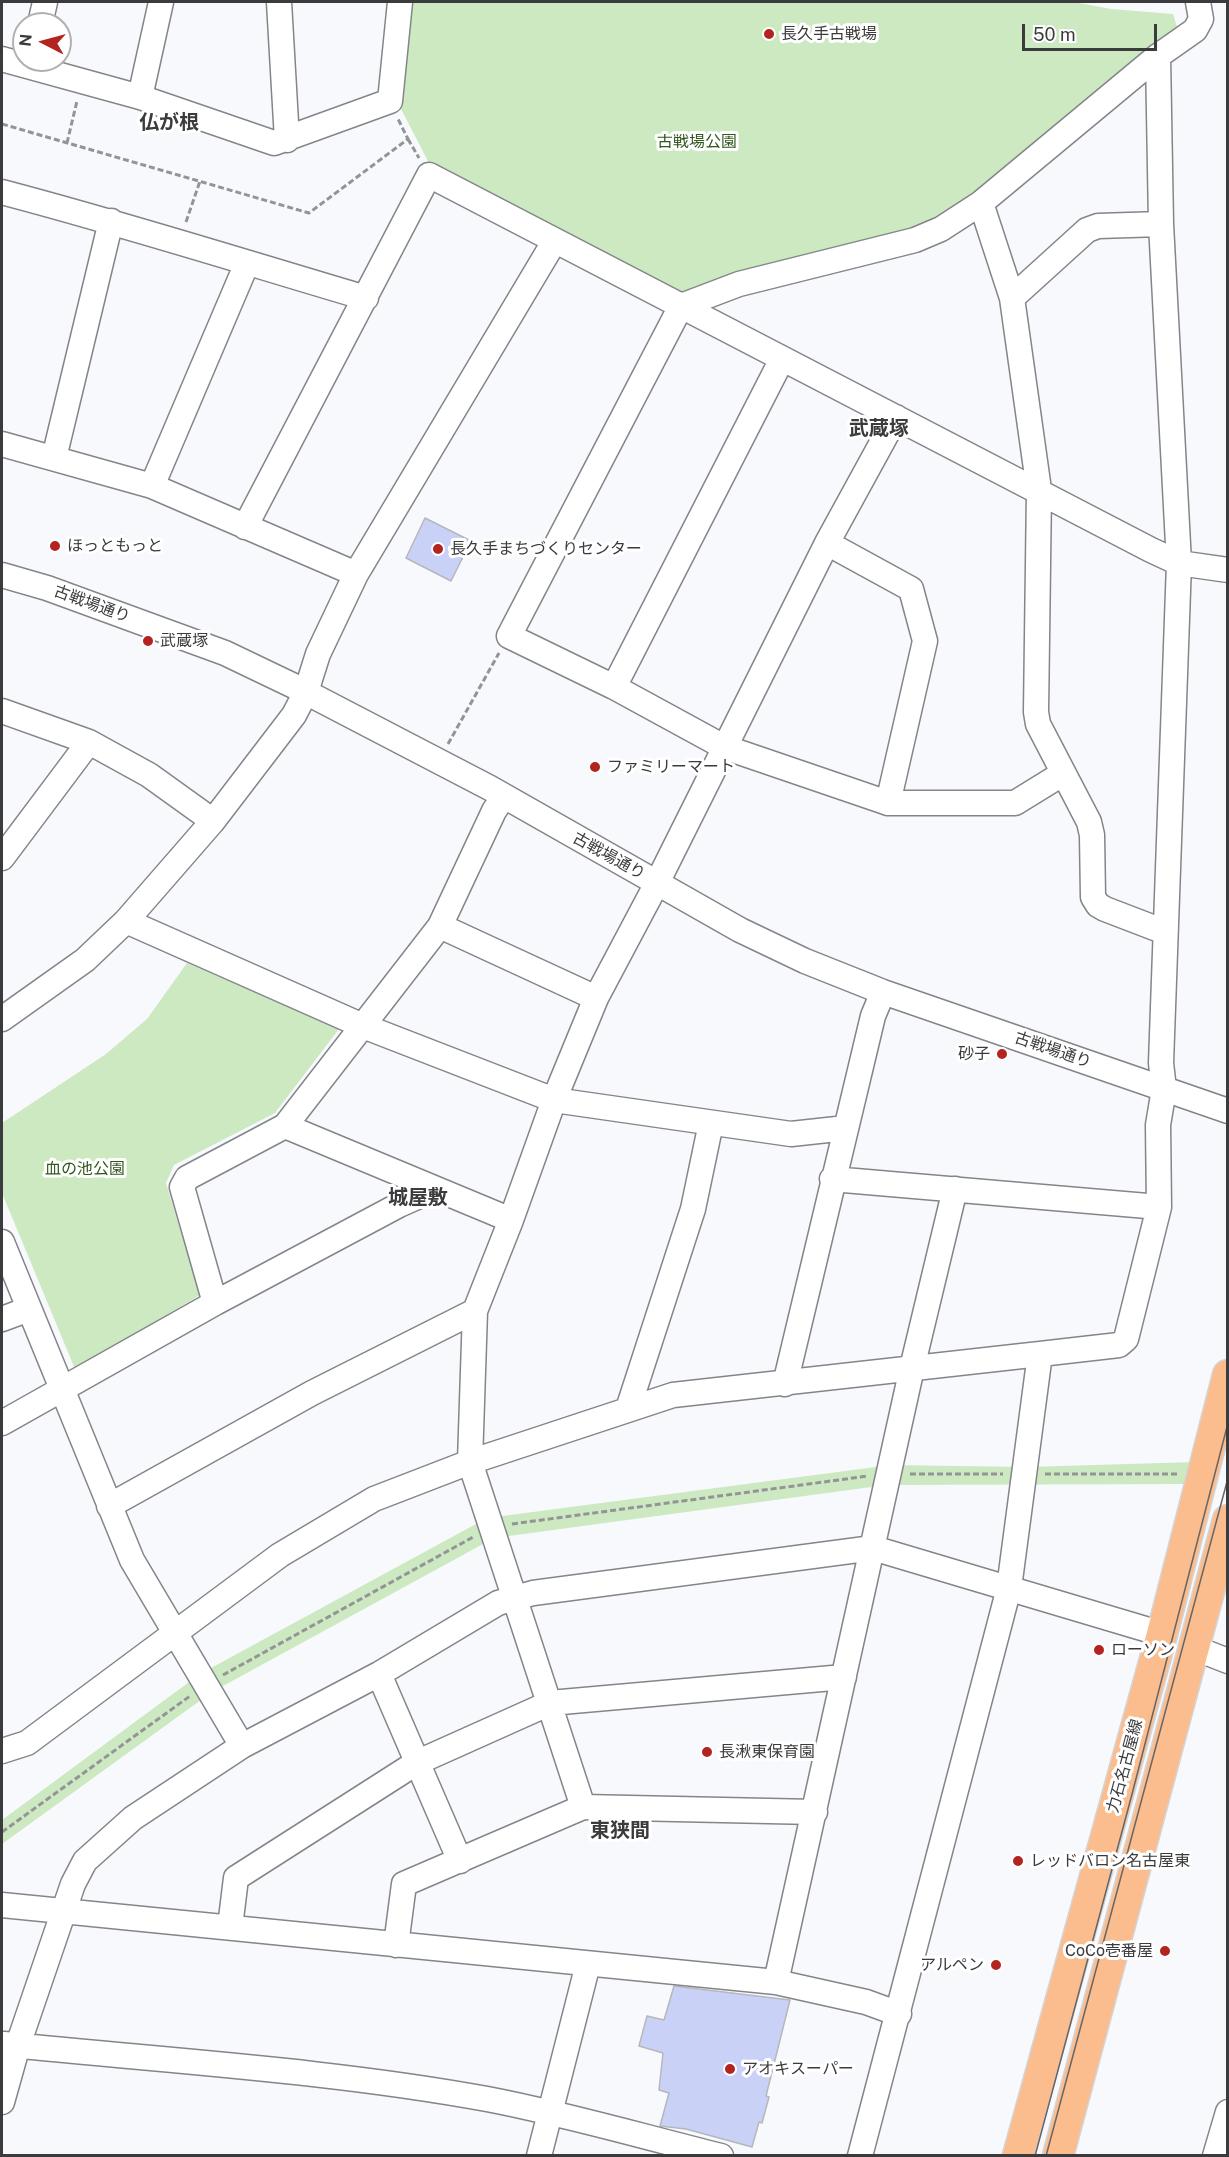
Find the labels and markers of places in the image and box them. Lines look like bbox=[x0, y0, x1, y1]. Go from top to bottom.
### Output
place label: 長久手古戦場 bbox=[781, 24, 877, 44]
marker: 長久手古戦場 bbox=[762, 27, 776, 41]
place label: ほっともっと bbox=[67, 536, 163, 556]
marker: ほっともっと bbox=[48, 539, 62, 553]
place label: 長久手まちづくりセンター bbox=[450, 539, 642, 559]
marker: 長久手まちづくりセンター bbox=[431, 542, 445, 556]
place label: 武蔵塚 bbox=[160, 631, 208, 651]
marker: 武蔵塚 bbox=[141, 634, 155, 648]
place label: ファミリーマート bbox=[607, 757, 735, 777]
marker: ファミリーマート bbox=[588, 760, 602, 774]
place label: 砂子 bbox=[958, 1044, 990, 1064]
marker: 砂子 bbox=[995, 1047, 1009, 1061]
place label: ローソン bbox=[1111, 1640, 1175, 1660]
marker: ローソン bbox=[1092, 1643, 1106, 1657]
place label: 長湫東保育園 bbox=[719, 1742, 815, 1762]
marker: 長湫東保育園 bbox=[700, 1745, 714, 1759]
place label: レッドバロン名古屋東 bbox=[1030, 1851, 1190, 1871]
marker: レッドバロン名古屋東 bbox=[1011, 1854, 1025, 1868]
place label: CoCo壱番屋 bbox=[1065, 1941, 1153, 1961]
marker: CoCo壱番屋 bbox=[1158, 1944, 1172, 1958]
place label: アルペン bbox=[920, 1955, 984, 1975]
marker: アルペン bbox=[989, 1958, 1003, 1972]
place label: アオキスーパー bbox=[742, 2059, 854, 2079]
marker: アオキスーパー bbox=[723, 2062, 737, 2076]

